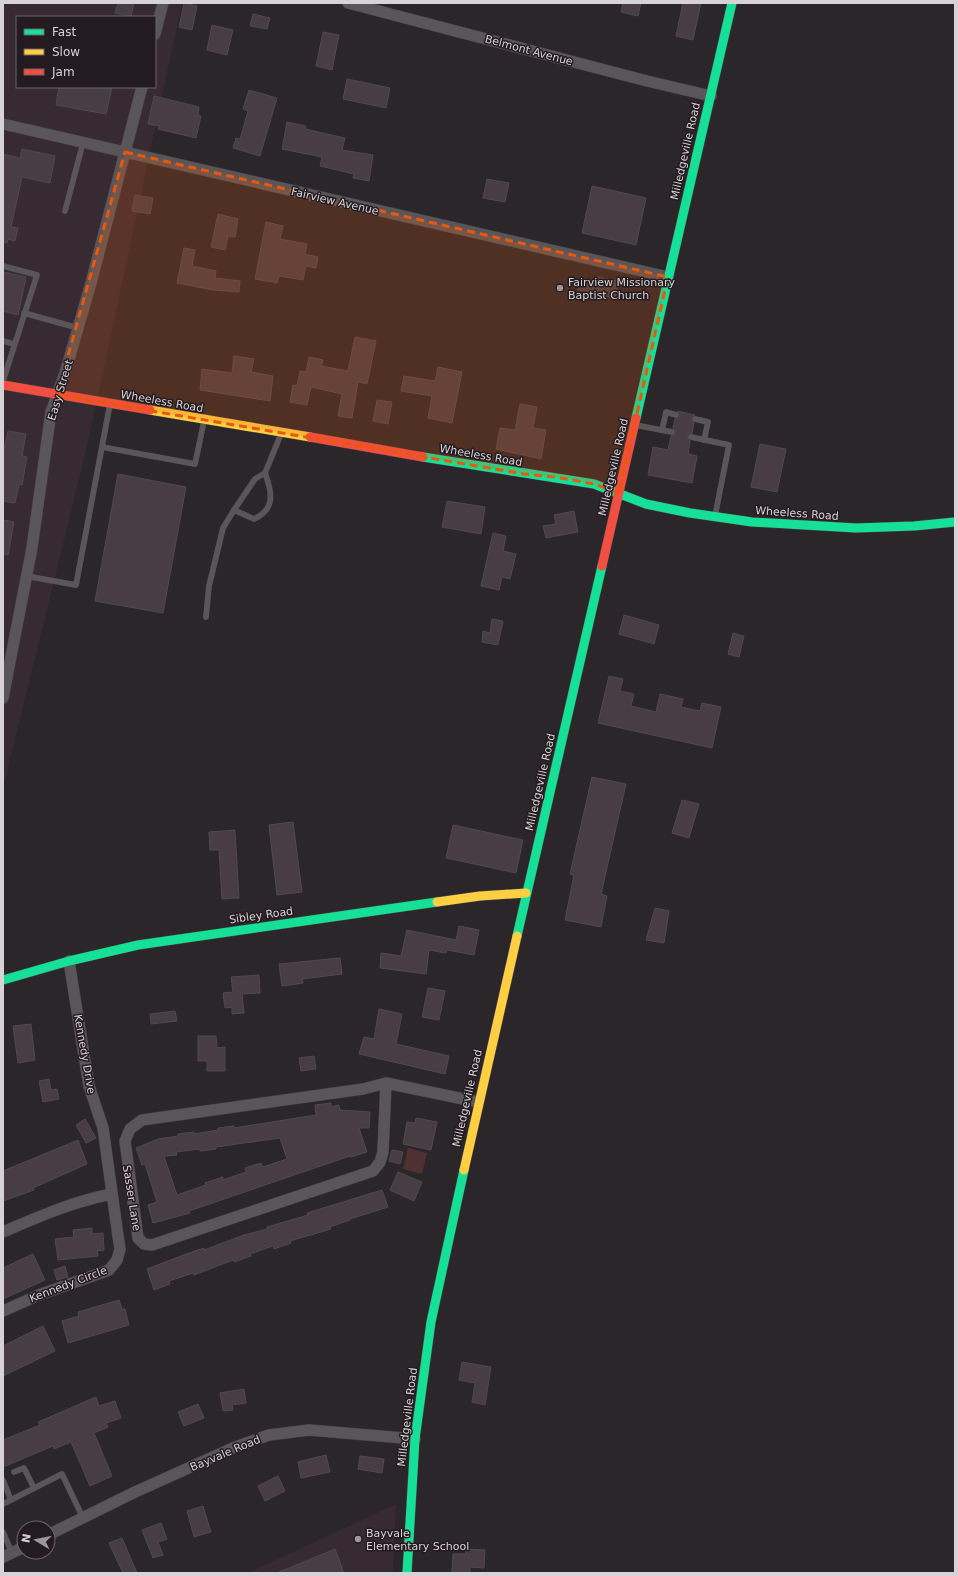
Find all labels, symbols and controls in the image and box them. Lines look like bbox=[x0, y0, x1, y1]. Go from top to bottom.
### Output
legend bbox=[16, 16, 156, 88]
text: Fast bbox=[52, 25, 76, 39]
street label: Belmont Avenue bbox=[483, 32, 574, 69]
text: Slow bbox=[52, 45, 80, 59]
text: Jam bbox=[51, 65, 75, 79]
street label: Milledgeville Road bbox=[668, 101, 703, 201]
street label: Fairview Avenue bbox=[290, 185, 380, 218]
place label: Fairview Missionary Baptist Church bbox=[568, 276, 675, 302]
marker: Fairview Missionary Baptist Church bbox=[555, 283, 565, 293]
street label: Easy Street bbox=[45, 358, 76, 422]
street label: Wheeless Road bbox=[120, 388, 204, 415]
street label: Milledgeville Road bbox=[596, 417, 631, 517]
street label: Wheeless Road bbox=[439, 442, 523, 469]
street label: Wheeless Road bbox=[755, 504, 839, 523]
street label: Milledgeville Road bbox=[523, 732, 558, 832]
street label: Sibley Road bbox=[228, 905, 294, 926]
street label: Kennedy Drive bbox=[71, 1013, 98, 1095]
street label: Milledgeville Road bbox=[450, 1048, 485, 1148]
street label: Sasser Lane bbox=[120, 1164, 143, 1232]
street label: Kennedy Circle bbox=[28, 1264, 109, 1305]
street label: Milledgeville Road bbox=[395, 1367, 420, 1467]
street label: Bayvale Road bbox=[188, 1433, 262, 1474]
north arrow bbox=[16, 1520, 56, 1560]
place label: Bayvale Elementary School bbox=[366, 1527, 469, 1553]
text: N bbox=[19, 1533, 34, 1544]
marker: Bayvale Elementary School bbox=[353, 1534, 363, 1544]

